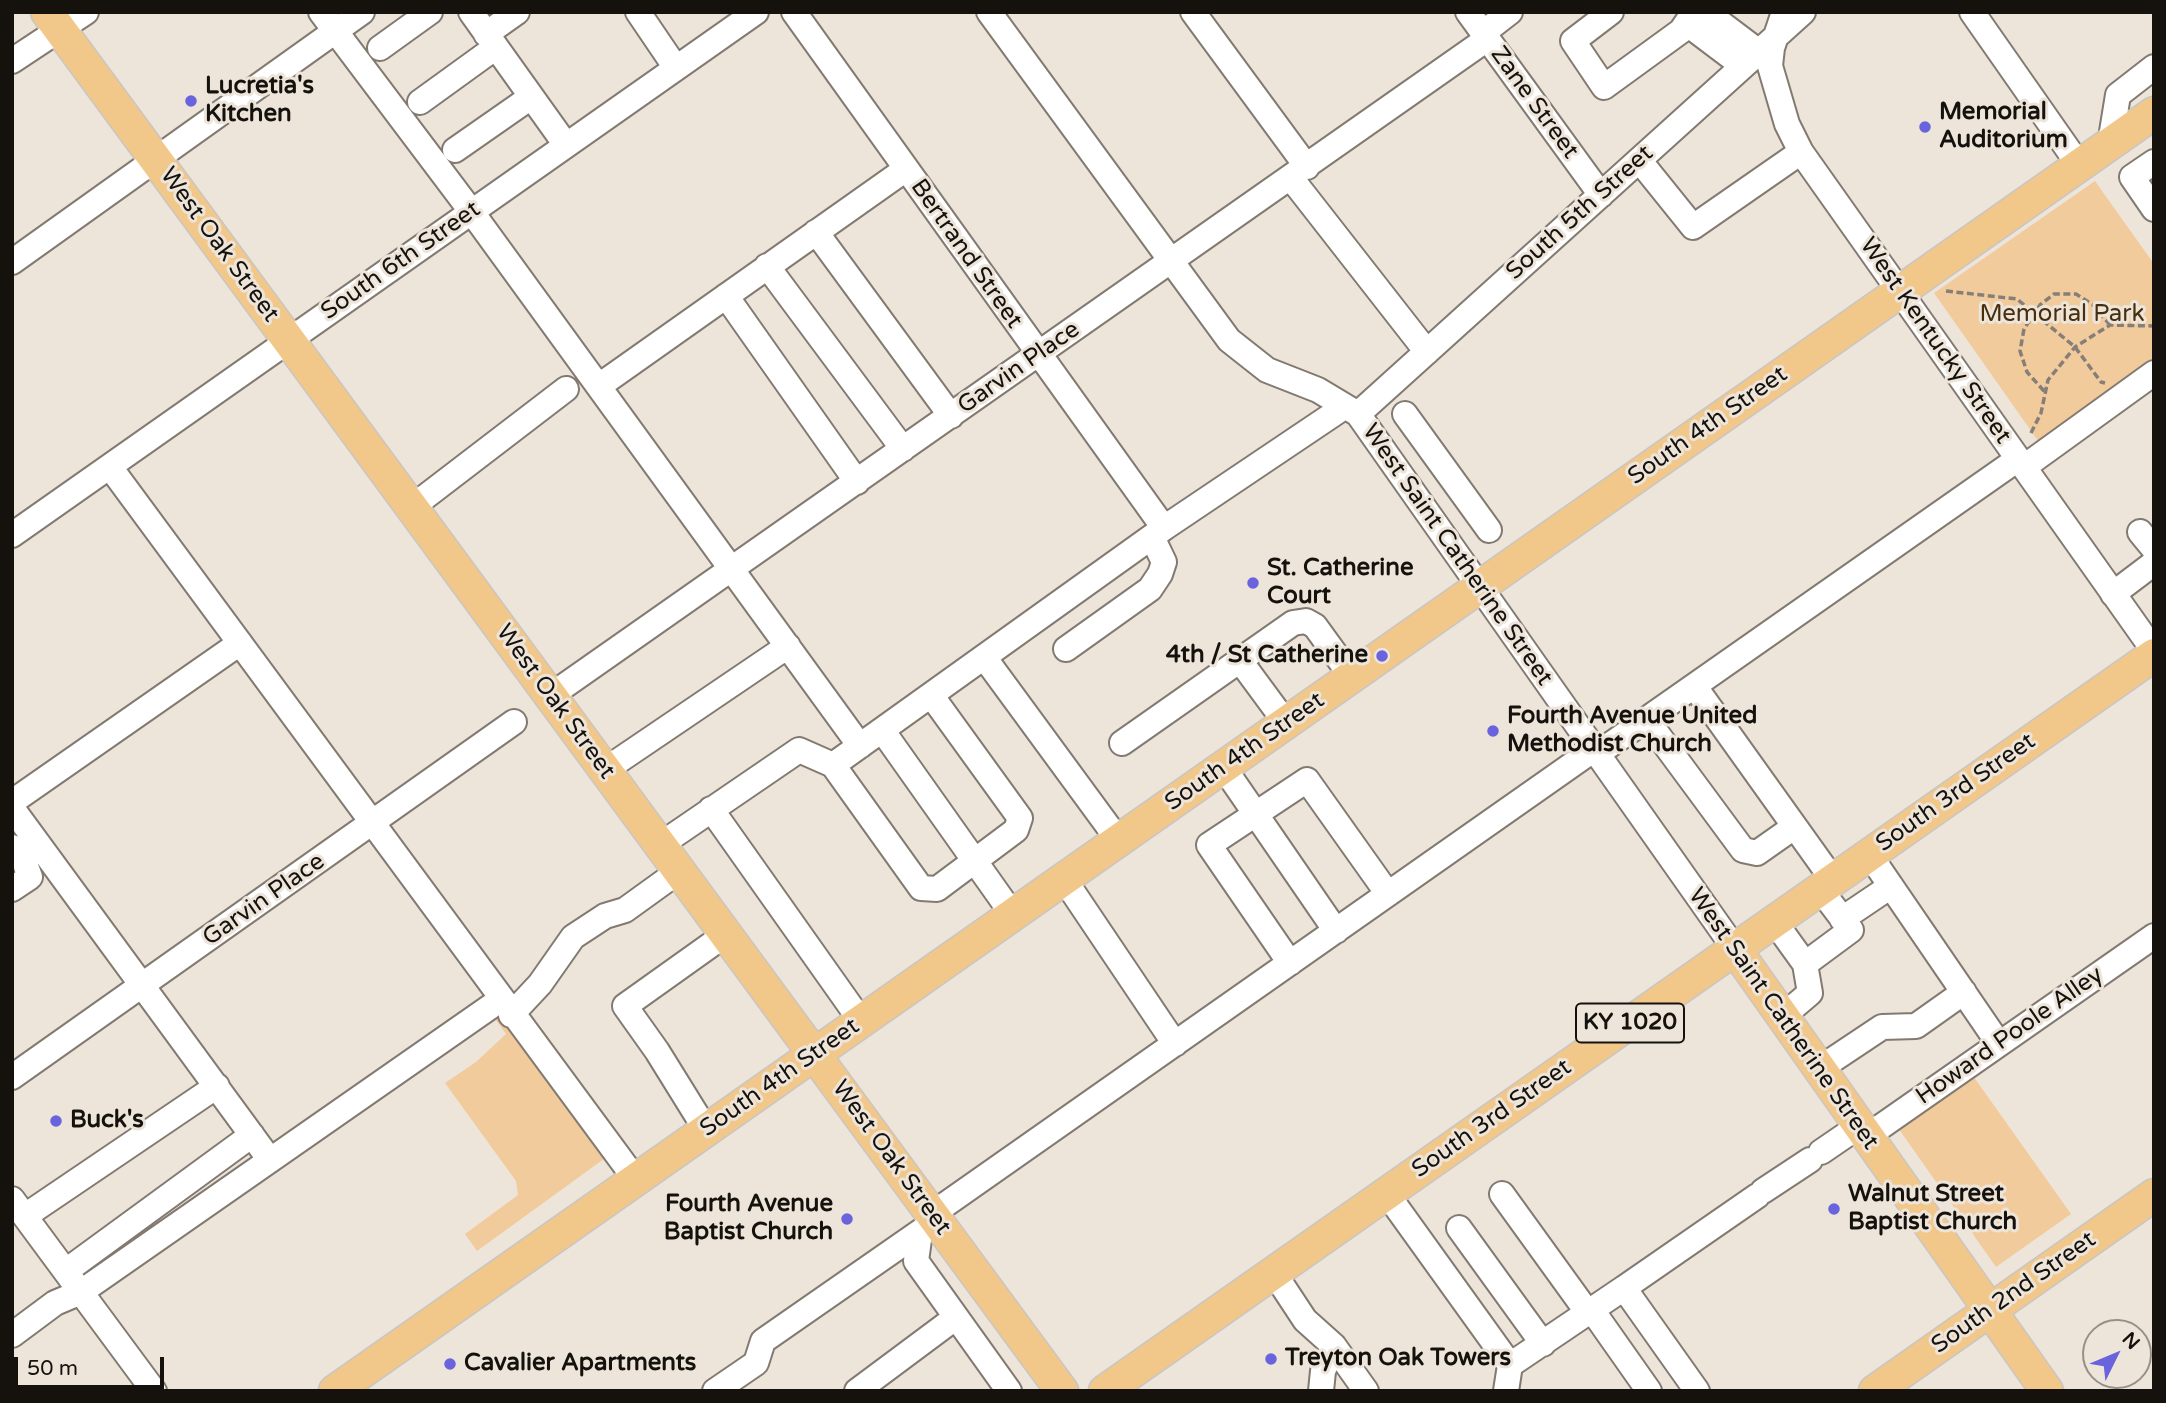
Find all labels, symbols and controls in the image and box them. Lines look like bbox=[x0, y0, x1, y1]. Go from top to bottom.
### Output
street label: Zane Street bbox=[1484, 41, 1584, 165]
place label: Lucretia's Kitchen bbox=[205, 73, 314, 129]
marker: Lucretia's Kitchen bbox=[183, 93, 199, 109]
place label: Memorial Auditorium bbox=[1939, 99, 2068, 155]
marker: Memorial Auditorium bbox=[1917, 119, 1933, 135]
street label: South 5th Street bbox=[1501, 139, 1659, 287]
street label: West Oak Street bbox=[153, 162, 285, 328]
street label: Bertrand Street bbox=[904, 174, 1028, 334]
street label: South 6th Street bbox=[316, 195, 486, 327]
street label: West Kentucky Street bbox=[1853, 232, 2017, 450]
park label: Memorial Park bbox=[1979, 301, 2145, 329]
street label: Garvin Place bbox=[953, 315, 1085, 421]
street label: South 4th Street bbox=[1623, 360, 1793, 492]
street label: West Saint Catherine Street bbox=[1355, 419, 1559, 691]
place label: St. Catherine Court bbox=[1267, 555, 1414, 611]
marker: St. Catherine Court bbox=[1245, 575, 1261, 591]
street label: West Oak Street bbox=[489, 619, 621, 785]
place label: 4th / St Catherine bbox=[1166, 642, 1368, 670]
marker: 4th / St Catherine bbox=[1374, 648, 1390, 664]
street label: South 4th Street bbox=[1160, 686, 1330, 818]
place label: Fourth Avenue United Methodist Church bbox=[1507, 703, 1757, 759]
marker: Fourth Avenue United Methodist Church bbox=[1485, 723, 1501, 739]
street label: South 3rd Street bbox=[1871, 727, 2041, 859]
street label: Garvin Place bbox=[198, 847, 330, 953]
street label: West Saint Catherine Street bbox=[1681, 883, 1885, 1155]
street label: Howard Poole Alley bbox=[1911, 961, 2109, 1111]
road number: KY 1020 bbox=[1576, 1004, 1684, 1042]
street label: South 4th Street bbox=[695, 1012, 865, 1144]
street label: South 3rd Street bbox=[1407, 1053, 1577, 1185]
street label: West Oak Street bbox=[825, 1075, 957, 1241]
place label: Buck's bbox=[70, 1107, 144, 1135]
marker: Buck's bbox=[48, 1113, 64, 1129]
place label: Walnut Street Baptist Church bbox=[1848, 1181, 2017, 1237]
place label: Fourth Avenue Baptist Church bbox=[664, 1191, 833, 1247]
marker: Walnut Street Baptist Church bbox=[1826, 1201, 1842, 1217]
marker: Fourth Avenue Baptist Church bbox=[839, 1211, 855, 1227]
street label: South 2nd Street bbox=[1926, 1226, 2102, 1360]
north arrow bbox=[2082, 1319, 2152, 1389]
text: N bbox=[2118, 1328, 2144, 1354]
scale bar bbox=[18, 1344, 168, 1388]
place label: Treyton Oak Towers bbox=[1285, 1345, 1511, 1373]
place label: Cavalier Apartments bbox=[464, 1350, 696, 1378]
marker: Treyton Oak Towers bbox=[1263, 1351, 1279, 1367]
text: 50 m bbox=[27, 1356, 78, 1381]
marker: Cavalier Apartments bbox=[442, 1356, 458, 1372]

